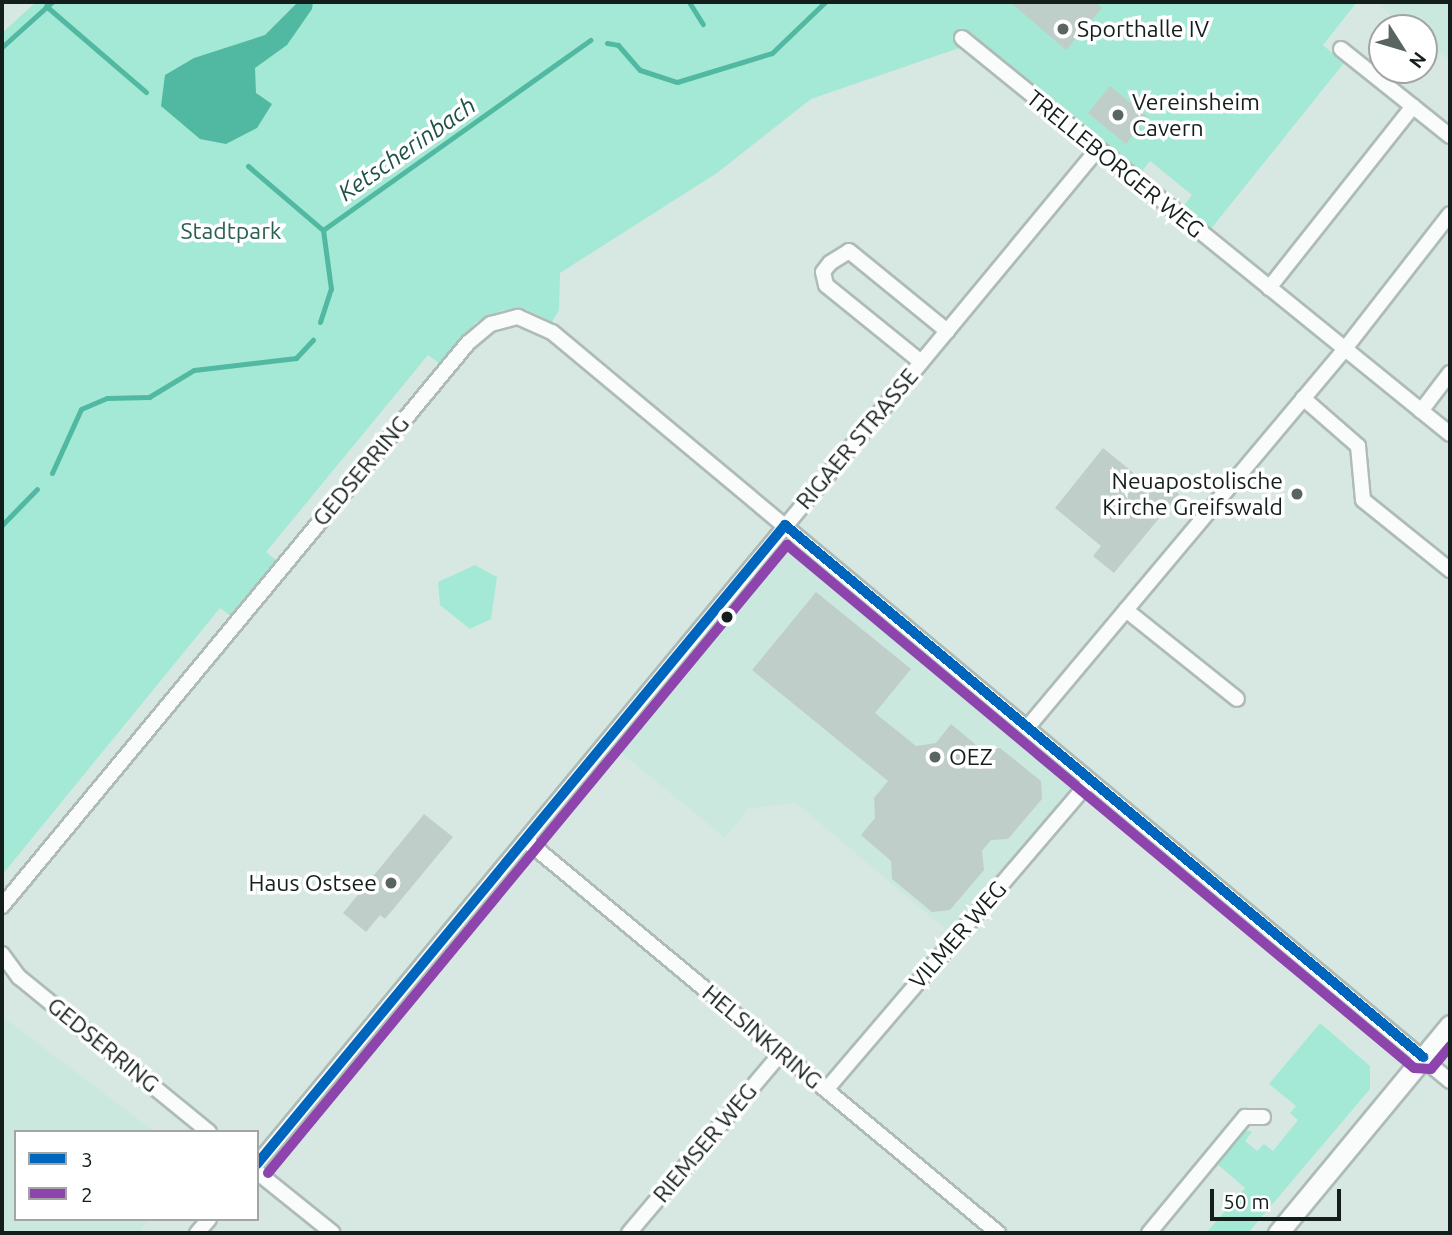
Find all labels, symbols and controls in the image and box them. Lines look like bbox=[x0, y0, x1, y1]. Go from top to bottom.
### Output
north arrow bbox=[1368, 14, 1438, 84]
place label: Sporthalle IV bbox=[1077, 15, 1209, 43]
marker: Sporthalle IV bbox=[1055, 21, 1071, 37]
text: N bbox=[1405, 48, 1431, 73]
street label: TRELLEBORGER WEG bbox=[1021, 84, 1209, 244]
place label: Vereinsheim Cavern bbox=[1132, 88, 1260, 142]
water label: Ketscherinbach bbox=[333, 91, 481, 207]
marker: Vereinsheim Cavern bbox=[1110, 107, 1126, 123]
park label: Stadtpark bbox=[181, 217, 281, 245]
street label: RIGAER STRASSE bbox=[790, 363, 924, 515]
street label: GEDSERRING bbox=[307, 410, 415, 532]
place label: Neuapostolische Kirche Greifswald bbox=[1102, 467, 1283, 521]
marker: Neuapostolische Kirche Greifswald bbox=[1289, 486, 1305, 502]
unlabelled marker bbox=[720, 610, 734, 624]
place label: OEZ bbox=[949, 743, 993, 771]
marker: OEZ bbox=[927, 749, 943, 765]
place label: Haus Ostsee bbox=[249, 869, 377, 897]
marker: Haus Ostsee bbox=[383, 875, 399, 891]
street label: VILMER WEG bbox=[904, 875, 1012, 995]
street label: HELSINKIRING bbox=[697, 979, 827, 1095]
street label: GEDSERRING bbox=[42, 992, 164, 1098]
street label: RIEMSER WEG bbox=[647, 1078, 763, 1208]
legend bbox=[14, 1130, 259, 1221]
text: 3 bbox=[81, 1147, 93, 1171]
scale bar bbox=[1214, 1176, 1345, 1220]
text: 2 bbox=[81, 1182, 93, 1206]
text: 50 m bbox=[1223, 1189, 1270, 1213]

